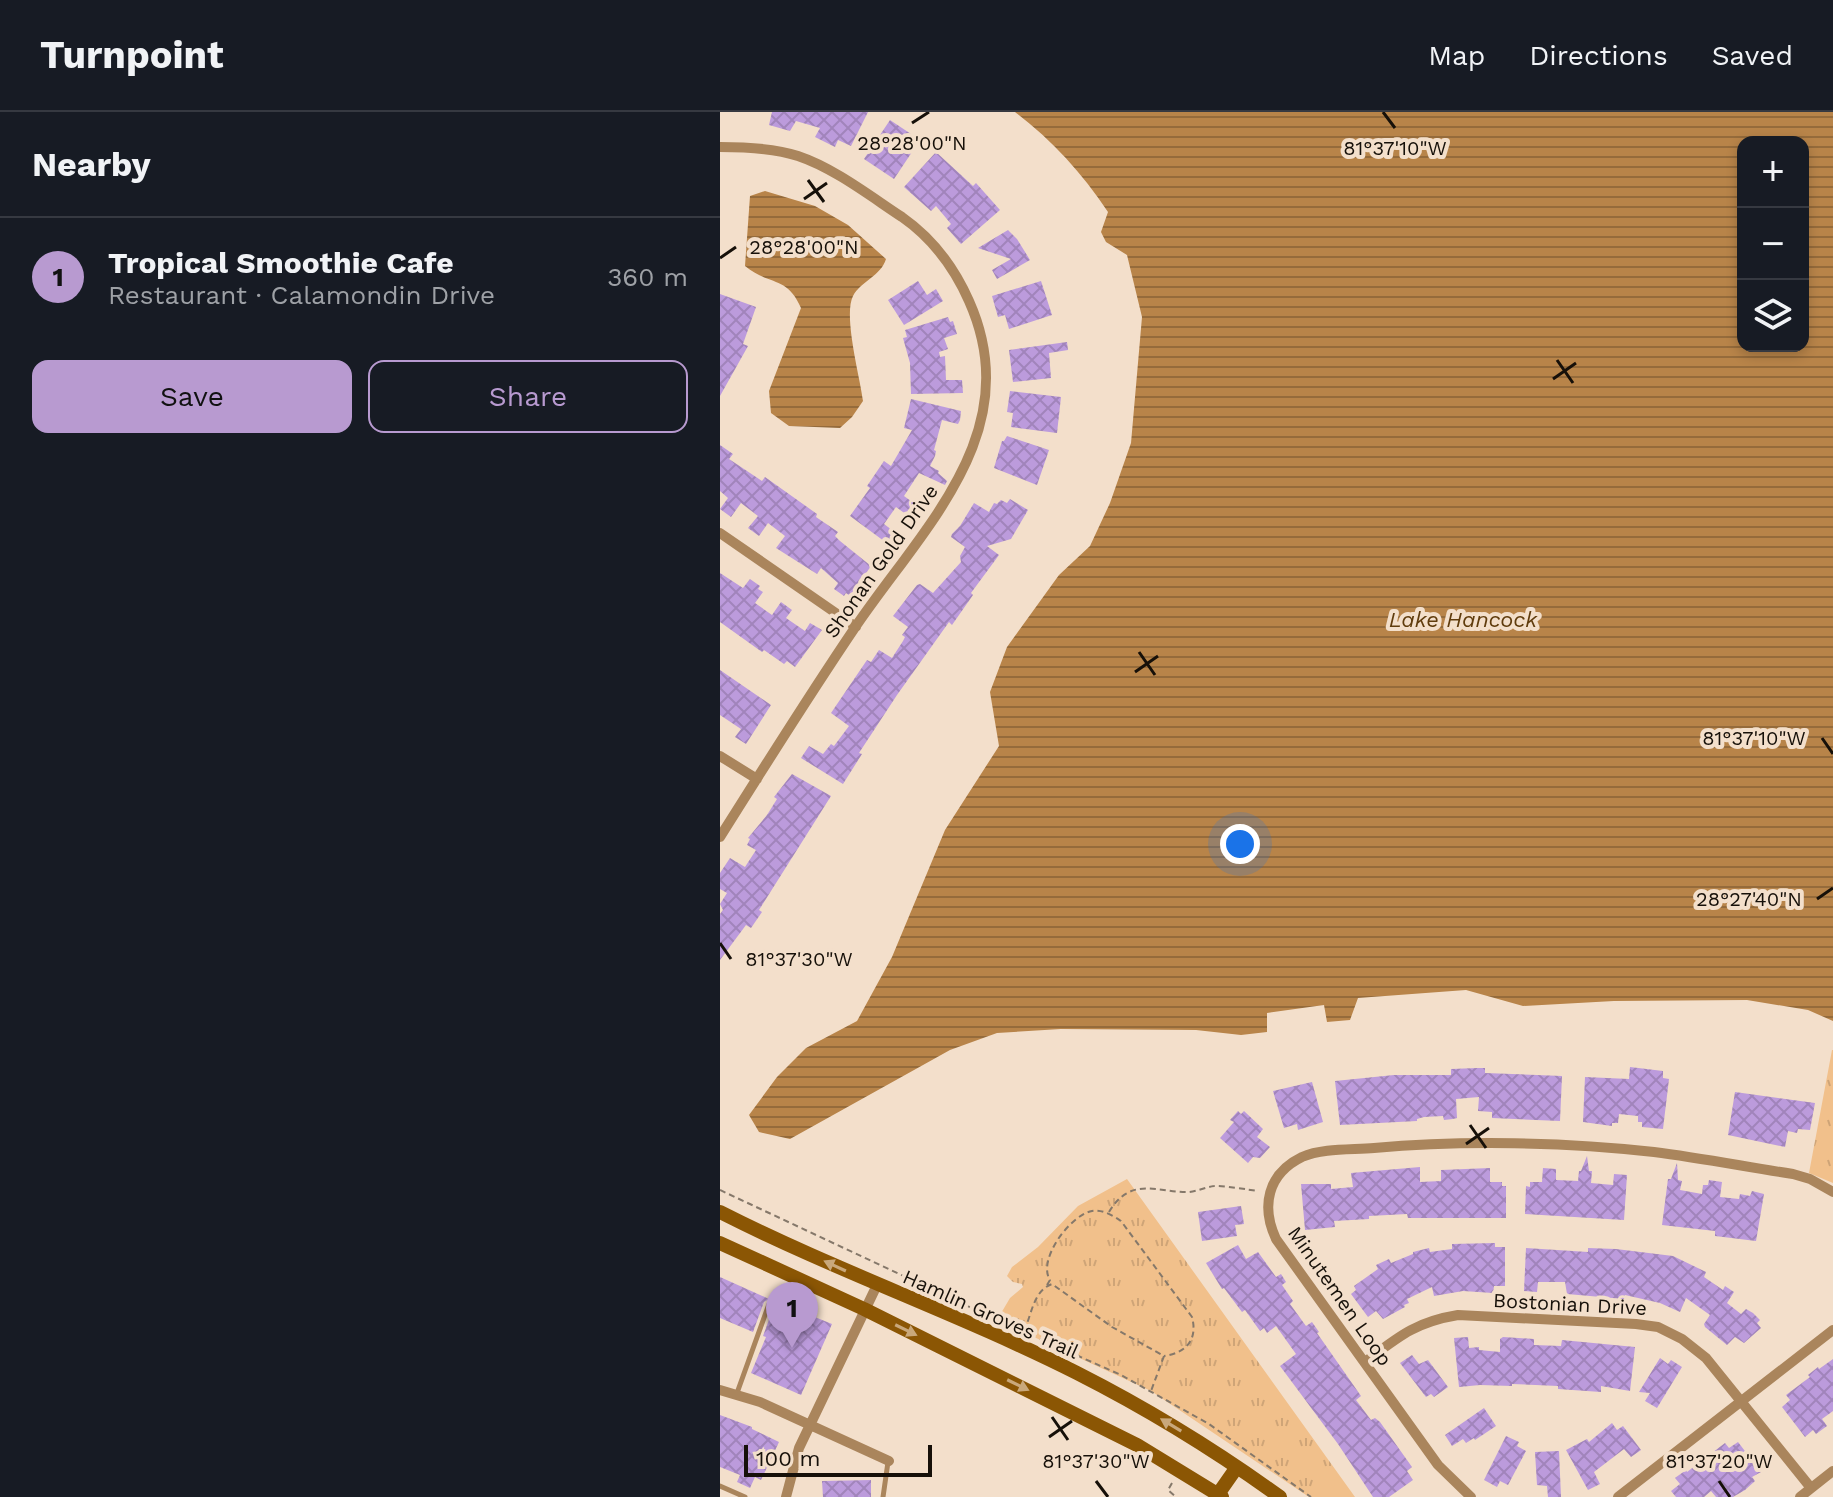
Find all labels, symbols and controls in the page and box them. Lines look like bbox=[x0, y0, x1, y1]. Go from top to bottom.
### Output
text: Turnpoint bbox=[40, 33, 224, 77]
text: Map bbox=[1428, 39, 1485, 72]
text: Directions bbox=[1529, 39, 1668, 72]
text: Saved bbox=[1712, 39, 1793, 72]
text: 28°28'00"N bbox=[857, 131, 967, 155]
text: 81°37'10"W bbox=[1343, 136, 1447, 160]
map controls bbox=[1737, 136, 1809, 352]
button: + bbox=[1737, 136, 1809, 208]
text: Nearby bbox=[32, 144, 151, 184]
button: − bbox=[1737, 208, 1809, 280]
text: 28°28'00"N bbox=[749, 235, 859, 259]
text: Tropical Smoothie Cafe bbox=[108, 245, 454, 280]
text: 1 bbox=[52, 262, 64, 292]
text: 360 m bbox=[607, 262, 688, 292]
text: Restaurant · Calamondin Drive bbox=[108, 280, 495, 310]
button: layers bbox=[1737, 280, 1809, 352]
button: Save bbox=[32, 360, 352, 433]
button: Share bbox=[368, 360, 688, 433]
street label: Shonan Gold Drive bbox=[819, 480, 943, 642]
water label: Lake Hancock bbox=[1389, 607, 1538, 632]
text: 81°37'10"W bbox=[1702, 726, 1806, 750]
your location bbox=[1220, 824, 1260, 864]
text: 28°27'40"N bbox=[1696, 887, 1802, 911]
text: 81°37'30"W bbox=[745, 947, 853, 971]
street label: Minutemen Loop bbox=[1283, 1222, 1397, 1370]
one-way arrow bbox=[824, 1260, 847, 1273]
street label: Hamlin Groves Trail bbox=[899, 1264, 1083, 1364]
pin: 1 bbox=[766, 1282, 818, 1348]
street label: Bostonian Drive bbox=[1493, 1288, 1647, 1320]
one-way arrow bbox=[895, 1323, 918, 1337]
one-way arrow bbox=[1007, 1379, 1030, 1392]
one-way arrow bbox=[1160, 1418, 1182, 1432]
scale bar bbox=[744, 1441, 932, 1477]
text: 100 m bbox=[756, 1446, 820, 1471]
text: 81°37'30"W bbox=[1042, 1449, 1150, 1473]
text: 81°37'20"W bbox=[1665, 1449, 1773, 1473]

